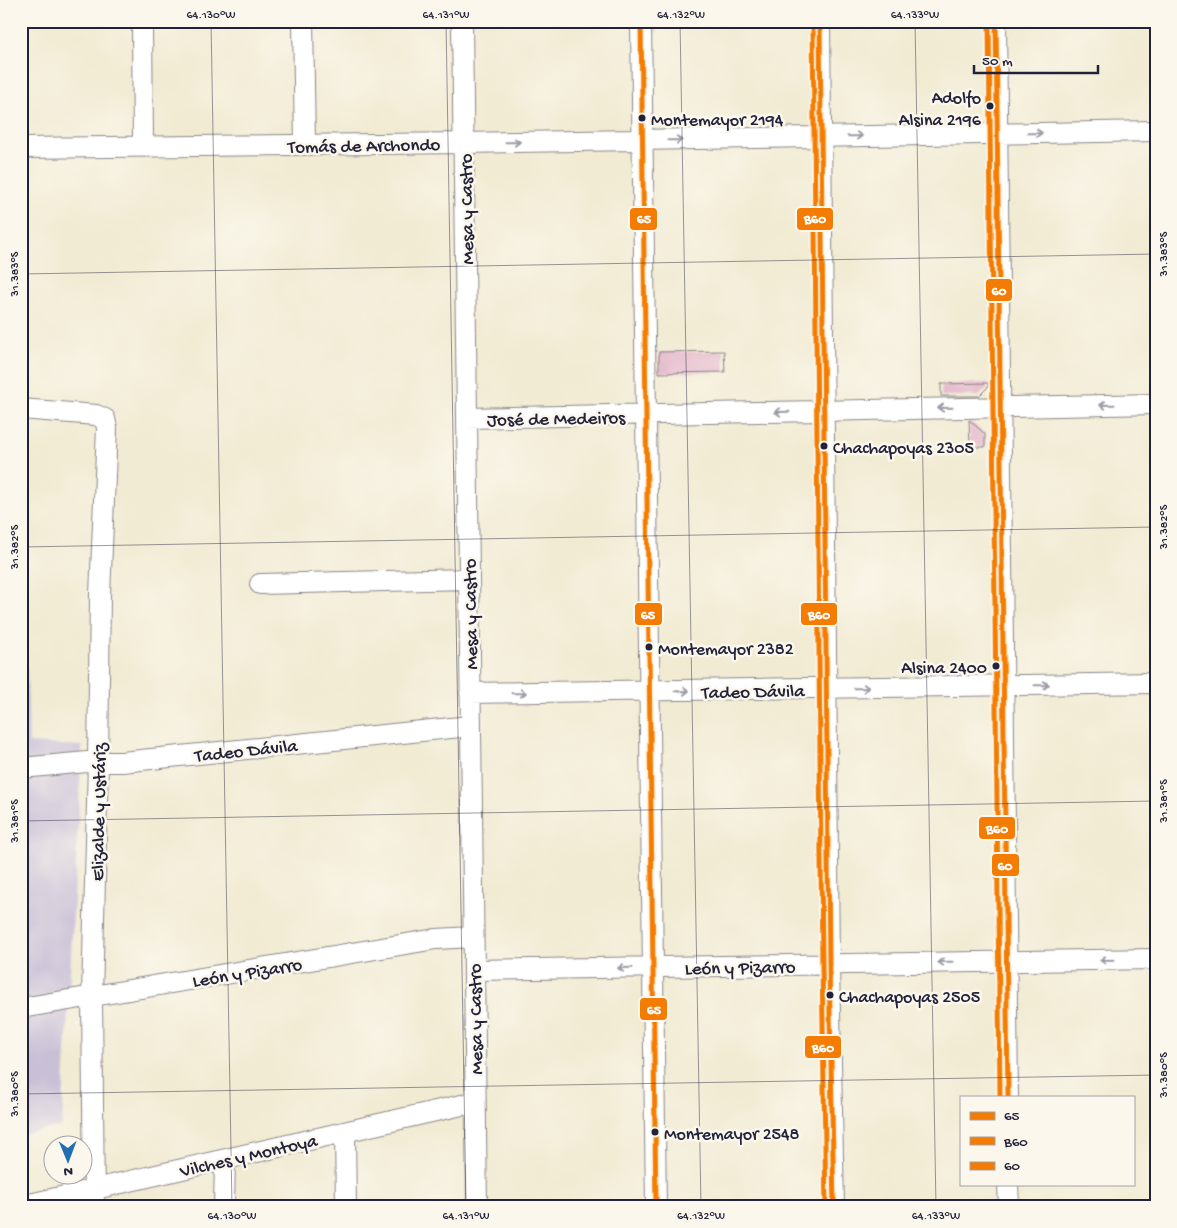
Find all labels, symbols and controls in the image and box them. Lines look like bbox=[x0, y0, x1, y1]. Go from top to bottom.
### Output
text: 64.130°W bbox=[186, 9, 236, 23]
text: 64.131°W bbox=[422, 9, 470, 23]
text: 64.132°W bbox=[657, 9, 705, 23]
text: 64.133°W bbox=[891, 9, 939, 23]
scale bar bbox=[974, 42, 1098, 74]
text: 50 m bbox=[982, 53, 1013, 71]
place label: Adolfo Alsina 2196 bbox=[899, 89, 982, 132]
marker: Adolfo Alsina 2196 bbox=[985, 101, 995, 111]
place label: Montemayor 2194 bbox=[651, 111, 784, 132]
marker: Montemayor 2194 bbox=[637, 113, 647, 123]
one-way arrow bbox=[1026, 128, 1043, 138]
one-way arrow bbox=[846, 131, 863, 141]
street label: Tomás de Archondo bbox=[287, 135, 441, 160]
one-way arrow bbox=[667, 135, 683, 144]
one-way arrow bbox=[504, 138, 520, 147]
street label: Mesa y Castro bbox=[456, 153, 481, 265]
line badge: 65 bbox=[629, 207, 658, 231]
line badge: B60 bbox=[796, 207, 834, 231]
text: 65 bbox=[637, 212, 652, 229]
text: B60 bbox=[803, 212, 826, 229]
text: 31.383°S bbox=[1158, 231, 1172, 277]
text: 31.383°S bbox=[9, 251, 23, 297]
line badge: 60 bbox=[985, 278, 1013, 302]
text: 60 bbox=[991, 284, 1007, 301]
one-way arrow bbox=[1099, 400, 1116, 410]
one-way arrow bbox=[937, 403, 953, 413]
one-way arrow bbox=[774, 407, 790, 417]
street label: José de Medeiros bbox=[487, 408, 626, 433]
place label: Chachapoyas 2305 bbox=[833, 439, 974, 460]
marker: Chachapoyas 2305 bbox=[819, 441, 829, 451]
text: 31.382°S bbox=[1158, 504, 1172, 550]
text: 31.382°S bbox=[9, 524, 23, 570]
street label: Mesa y Castro bbox=[460, 558, 485, 670]
line badge: 65 bbox=[634, 602, 663, 626]
line badge: B60 bbox=[800, 602, 838, 626]
text: 65 bbox=[641, 608, 656, 625]
text: B60 bbox=[807, 608, 830, 625]
place label: Montemayor 2382 bbox=[658, 640, 794, 661]
marker: Montemayor 2382 bbox=[644, 642, 654, 652]
place label: Alsina 2400 bbox=[901, 659, 987, 680]
marker: Alsina 2400 bbox=[991, 661, 1001, 671]
one-way arrow bbox=[1033, 680, 1049, 690]
street label: Tadeo Dávila bbox=[700, 681, 806, 706]
one-way arrow bbox=[853, 684, 869, 693]
one-way arrow bbox=[673, 686, 689, 696]
one-way arrow bbox=[511, 688, 527, 697]
street label: Tadeo Dávila bbox=[193, 735, 300, 769]
street label: Elizalde y Ustáriz bbox=[88, 742, 113, 881]
text: 31.381°S bbox=[1158, 779, 1172, 824]
text: 31.381°S bbox=[9, 799, 23, 844]
line badge: B60 bbox=[978, 816, 1016, 840]
text: B60 bbox=[985, 822, 1008, 839]
line badge: 60 bbox=[991, 853, 1020, 877]
text: 60 bbox=[997, 859, 1013, 876]
street label: León y Pizarro bbox=[191, 954, 304, 994]
one-way arrow bbox=[1099, 955, 1115, 964]
street label: León y Pizarro bbox=[684, 957, 796, 982]
one-way arrow bbox=[937, 958, 953, 967]
street label: Mesa y Castro bbox=[465, 963, 490, 1075]
one-way arrow bbox=[617, 963, 633, 972]
place label: Chachapoyas 2505 bbox=[839, 988, 980, 1009]
marker: Chachapoyas 2505 bbox=[825, 990, 835, 1000]
line badge: 65 bbox=[639, 997, 668, 1021]
text: 65 bbox=[647, 1003, 662, 1020]
line badge: B60 bbox=[804, 1035, 842, 1059]
text: B60 bbox=[811, 1041, 834, 1058]
text: 31.380°S bbox=[1158, 1052, 1172, 1099]
text: 31.380°S bbox=[9, 1071, 23, 1118]
legend bbox=[960, 1096, 1134, 1186]
text: 65 bbox=[1004, 1108, 1020, 1126]
place label: Montemayor 2548 bbox=[664, 1125, 799, 1146]
marker: Montemayor 2548 bbox=[650, 1127, 660, 1137]
street label: Vilches y Montoya bbox=[177, 1130, 321, 1185]
text: B60 bbox=[1003, 1134, 1028, 1152]
north arrow bbox=[42, 1136, 92, 1186]
text: 60 bbox=[1004, 1158, 1021, 1176]
text: N bbox=[63, 1162, 73, 1179]
text: 64.130°W bbox=[207, 1210, 257, 1224]
text: 64.131°W bbox=[442, 1210, 490, 1224]
text: 64.132°W bbox=[677, 1210, 725, 1224]
text: 64.133°W bbox=[912, 1210, 960, 1224]

